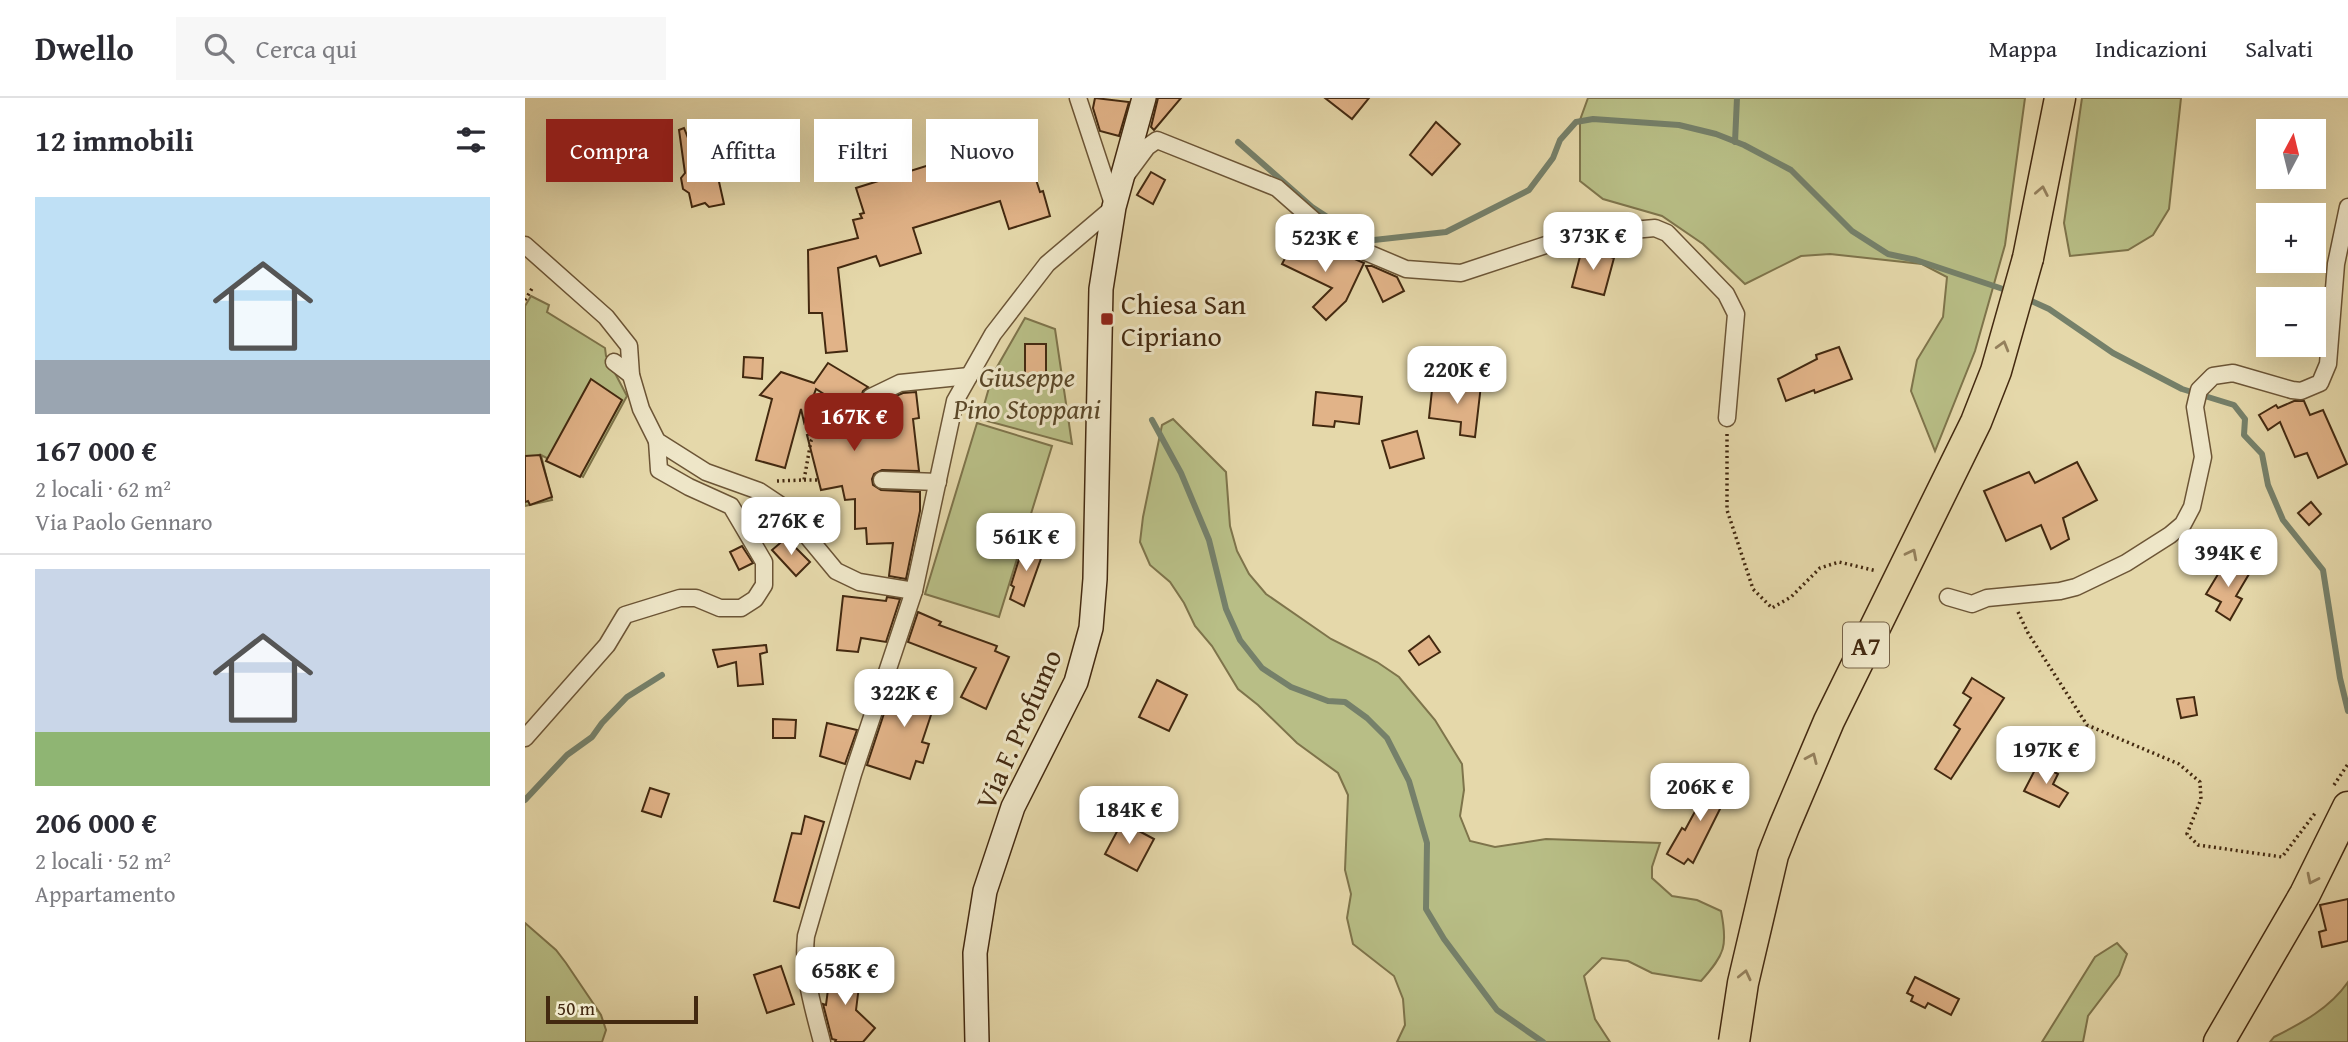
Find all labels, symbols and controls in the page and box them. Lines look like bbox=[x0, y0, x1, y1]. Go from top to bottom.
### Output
search box bbox=[176, 17, 666, 80]
text: Dwello bbox=[35, 24, 134, 72]
icon: search bbox=[200, 29, 238, 67]
text: Cerca qui bbox=[256, 29, 357, 68]
text: Mappa bbox=[1989, 31, 2057, 66]
text: Indicazioni bbox=[2095, 31, 2207, 66]
text: Salvati bbox=[2245, 31, 2313, 66]
text: 12 immobili bbox=[35, 118, 194, 162]
chip: Compra bbox=[546, 119, 673, 182]
chip: Affitta bbox=[687, 119, 800, 182]
chip: Filtri bbox=[814, 119, 912, 182]
chip: Nuovo bbox=[926, 119, 1038, 182]
north arrow bbox=[2256, 119, 2326, 189]
map controls bbox=[2256, 119, 2326, 357]
icon: filters bbox=[452, 121, 490, 159]
one-way arrow bbox=[2033, 185, 2048, 197]
button: + bbox=[2256, 203, 2326, 273]
pin: 373K € bbox=[1536, 212, 1650, 272]
pin: 523K € bbox=[1268, 214, 1382, 274]
text: 373K € bbox=[1559, 218, 1627, 251]
text: 523K € bbox=[1291, 220, 1359, 253]
icon: home bbox=[200, 243, 326, 369]
place label: Chiesa San Cipriano bbox=[1121, 283, 1246, 356]
button: − bbox=[2256, 287, 2326, 357]
marker: Chiesa San Cipriano bbox=[1099, 311, 1115, 327]
one-way arrow bbox=[1995, 340, 2010, 352]
pin: 220K € bbox=[1400, 346, 1514, 406]
text: 220K € bbox=[1423, 352, 1491, 385]
park label: Giuseppe Pino Stoppani bbox=[952, 356, 1101, 429]
pin: 167K € bbox=[797, 394, 911, 453]
text: 167K € bbox=[820, 399, 888, 432]
text: 167 000 € bbox=[35, 428, 157, 472]
text: 2 locali · 62 m² bbox=[35, 472, 171, 505]
pin: 276K € bbox=[734, 498, 848, 557]
text: 276K € bbox=[757, 503, 825, 536]
text: Via Paolo Gennaro bbox=[35, 505, 213, 538]
pin: 561K € bbox=[969, 514, 1083, 573]
text: 561K € bbox=[992, 519, 1060, 552]
pin: 394K € bbox=[2171, 530, 2285, 589]
text: 394K € bbox=[2194, 535, 2262, 568]
one-way arrow bbox=[1904, 549, 1918, 561]
icon: home bbox=[200, 615, 326, 741]
road number: A7 bbox=[1843, 622, 1889, 667]
street label: Via F. Profumo bbox=[964, 642, 1072, 816]
pin: 322K € bbox=[847, 670, 961, 729]
text: 322K € bbox=[870, 675, 938, 708]
pin: 197K € bbox=[1989, 726, 2103, 786]
text: 197K € bbox=[2012, 732, 2080, 765]
one-way arrow bbox=[1804, 753, 1818, 765]
pin: 206K € bbox=[1643, 764, 1757, 823]
text: 206K € bbox=[1666, 769, 1734, 802]
pin: 184K € bbox=[1072, 786, 1186, 846]
text: 184K € bbox=[1095, 792, 1163, 825]
text: 206 000 € bbox=[35, 800, 157, 844]
text: 2 locali · 52 m² bbox=[35, 844, 171, 877]
one-way arrow bbox=[2306, 872, 2320, 884]
text: Appartamento bbox=[35, 877, 175, 910]
pin: 658K € bbox=[788, 948, 902, 1007]
text: 658K € bbox=[811, 953, 879, 986]
one-way arrow bbox=[1737, 969, 1751, 981]
scale bar bbox=[546, 993, 698, 1025]
text: 50 m bbox=[557, 994, 595, 1022]

